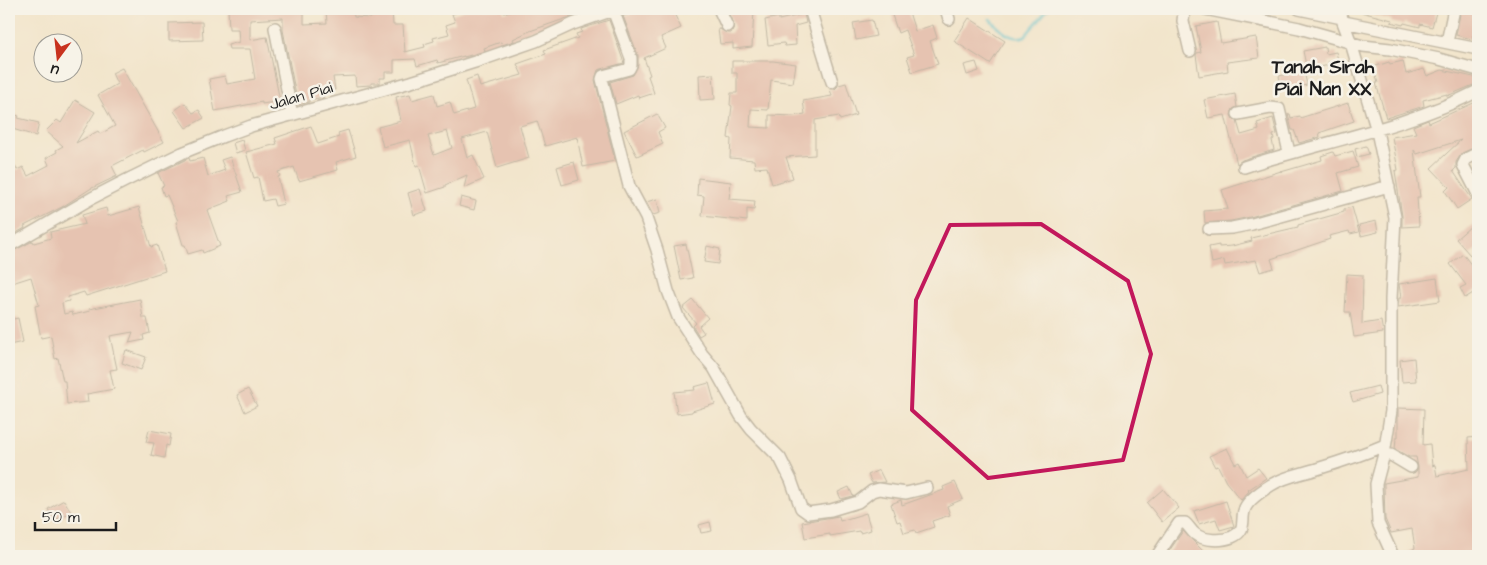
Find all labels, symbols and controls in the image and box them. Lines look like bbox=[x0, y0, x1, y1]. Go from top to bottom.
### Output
north arrow bbox=[32, 32, 82, 82]
district label: Tanah Sirah Piai Nan XX bbox=[1271, 54, 1375, 103]
text: U bbox=[48, 59, 61, 80]
street label: Jalan Piai bbox=[267, 76, 336, 116]
scale bar bbox=[35, 500, 116, 532]
text: 50 m bbox=[42, 507, 80, 528]

